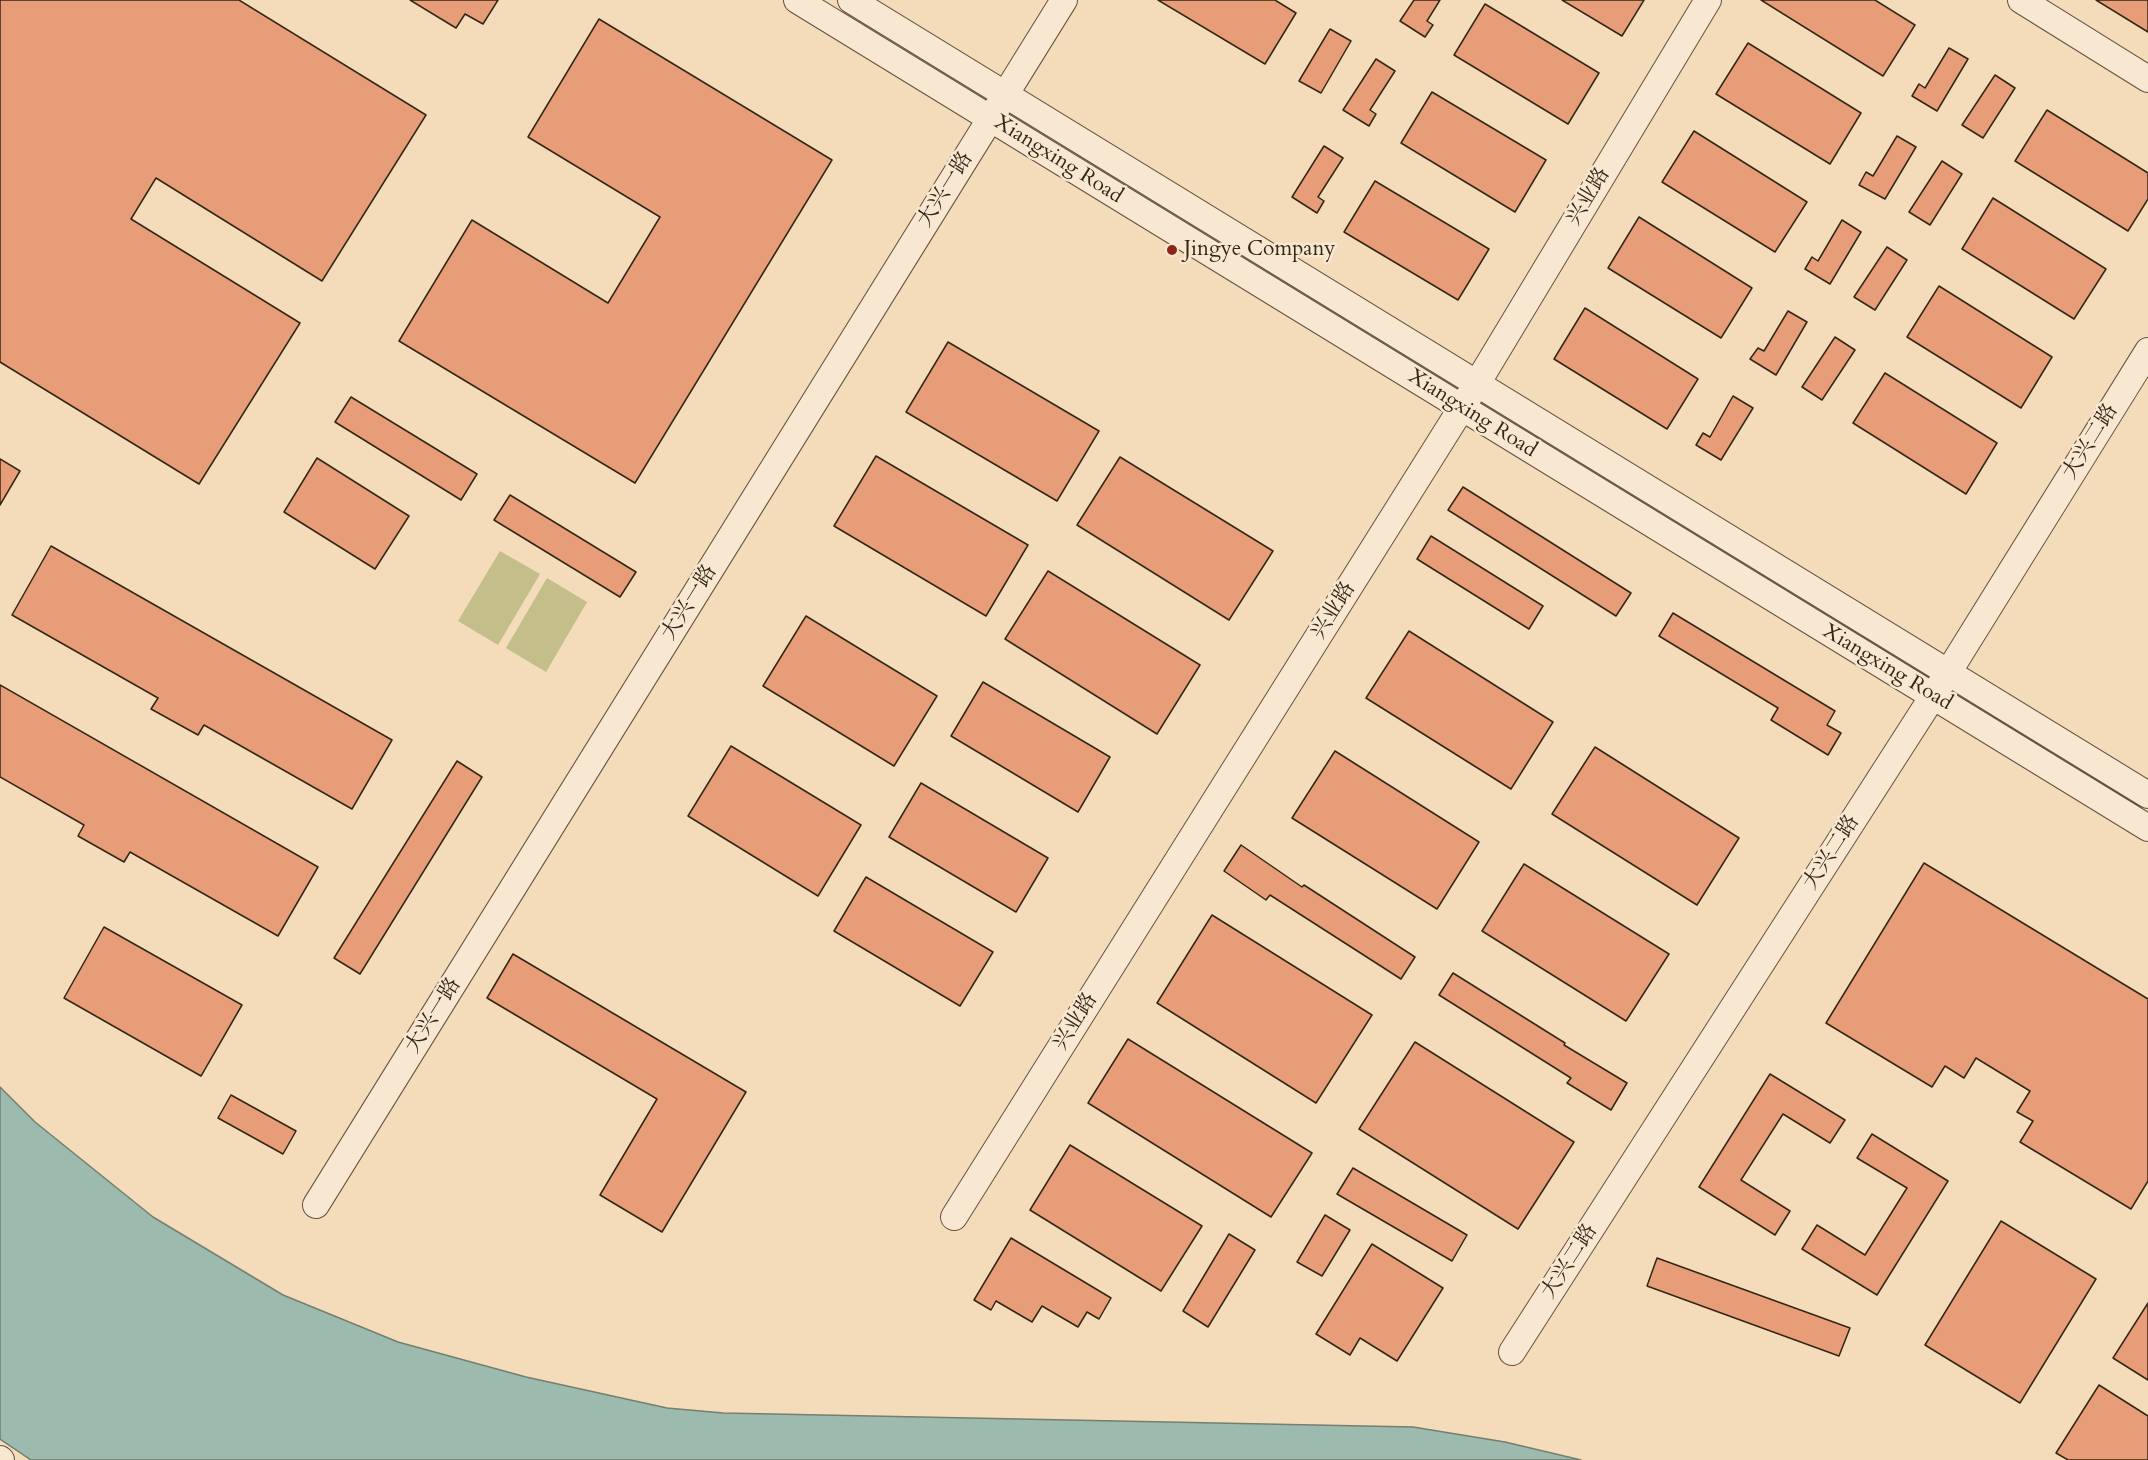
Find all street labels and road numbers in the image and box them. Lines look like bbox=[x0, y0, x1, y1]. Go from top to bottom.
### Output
street label: Xiangxing Road bbox=[989, 110, 1127, 210]
street label: 大兴一路 bbox=[913, 148, 979, 232]
street label: 兴业路 bbox=[1562, 164, 1616, 230]
street label: Xiangxing Road bbox=[1403, 364, 1541, 464]
street label: 大兴二路 bbox=[2058, 400, 2124, 484]
street label: 大兴一路 bbox=[657, 561, 723, 645]
street label: 兴业路 bbox=[1307, 578, 1361, 644]
street label: Xiangxing Road bbox=[1817, 619, 1957, 717]
street label: 大兴二路 bbox=[1799, 811, 1865, 895]
street label: 大兴一路 bbox=[401, 974, 467, 1058]
street label: 兴业路 bbox=[1049, 989, 1103, 1055]
street label: 大兴二路 bbox=[1537, 1220, 1603, 1304]

